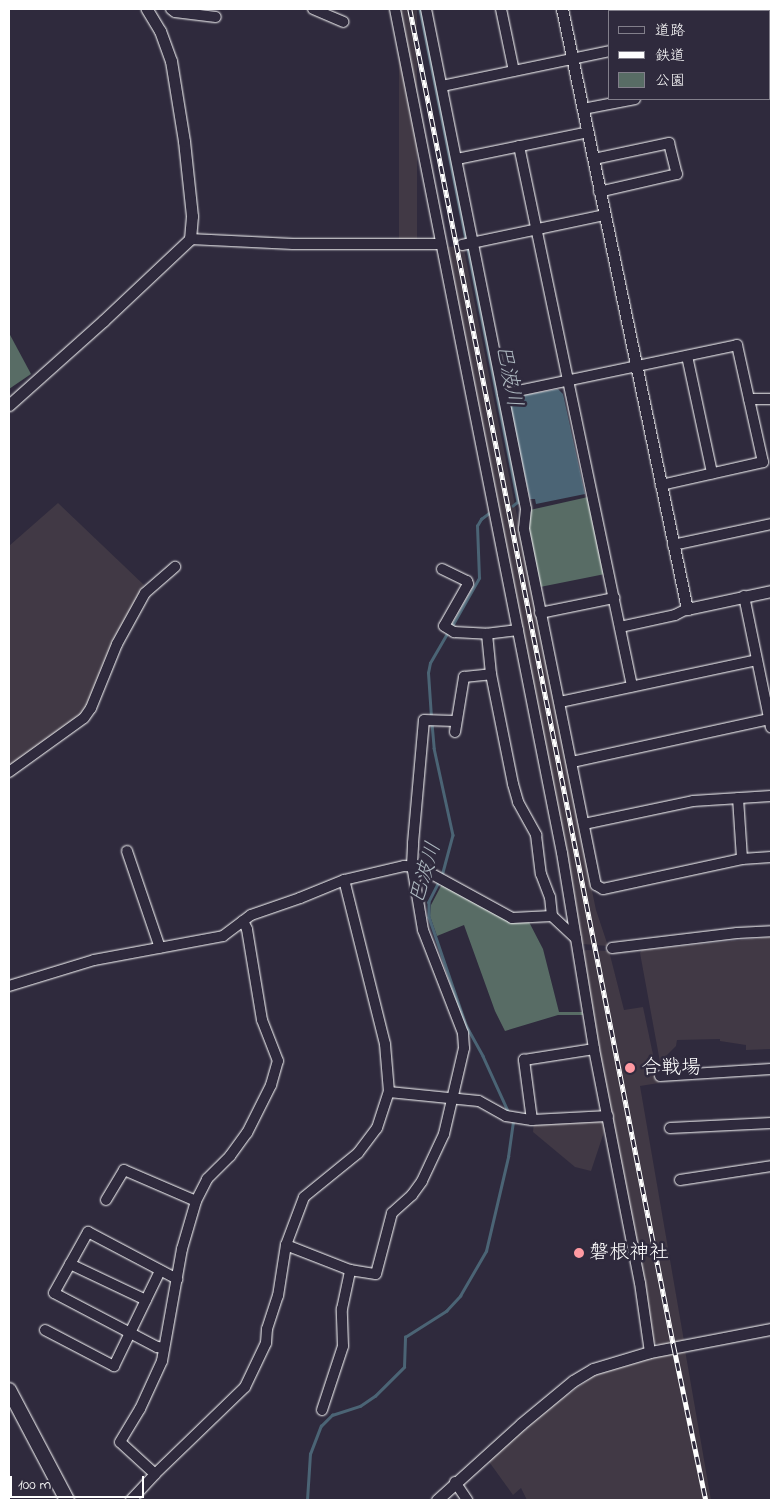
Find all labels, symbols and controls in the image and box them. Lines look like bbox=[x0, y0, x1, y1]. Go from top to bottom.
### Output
legend bbox=[608, 10, 770, 100]
text: 道路 bbox=[655, 20, 685, 42]
text: 鉄道 bbox=[655, 45, 685, 67]
text: 公園 bbox=[655, 70, 685, 92]
water label: 巴波川 bbox=[490, 343, 526, 409]
water label: 巴波川 bbox=[405, 839, 447, 907]
place label: 合戦場 bbox=[641, 1056, 701, 1080]
marker: 合戦場 bbox=[623, 1061, 637, 1075]
place label: 磐根神社 bbox=[589, 1241, 669, 1265]
marker: 磐根神社 bbox=[573, 1247, 585, 1259]
scale bar bbox=[12, 1466, 146, 1498]
text: 100 m bbox=[18, 1474, 51, 1496]

